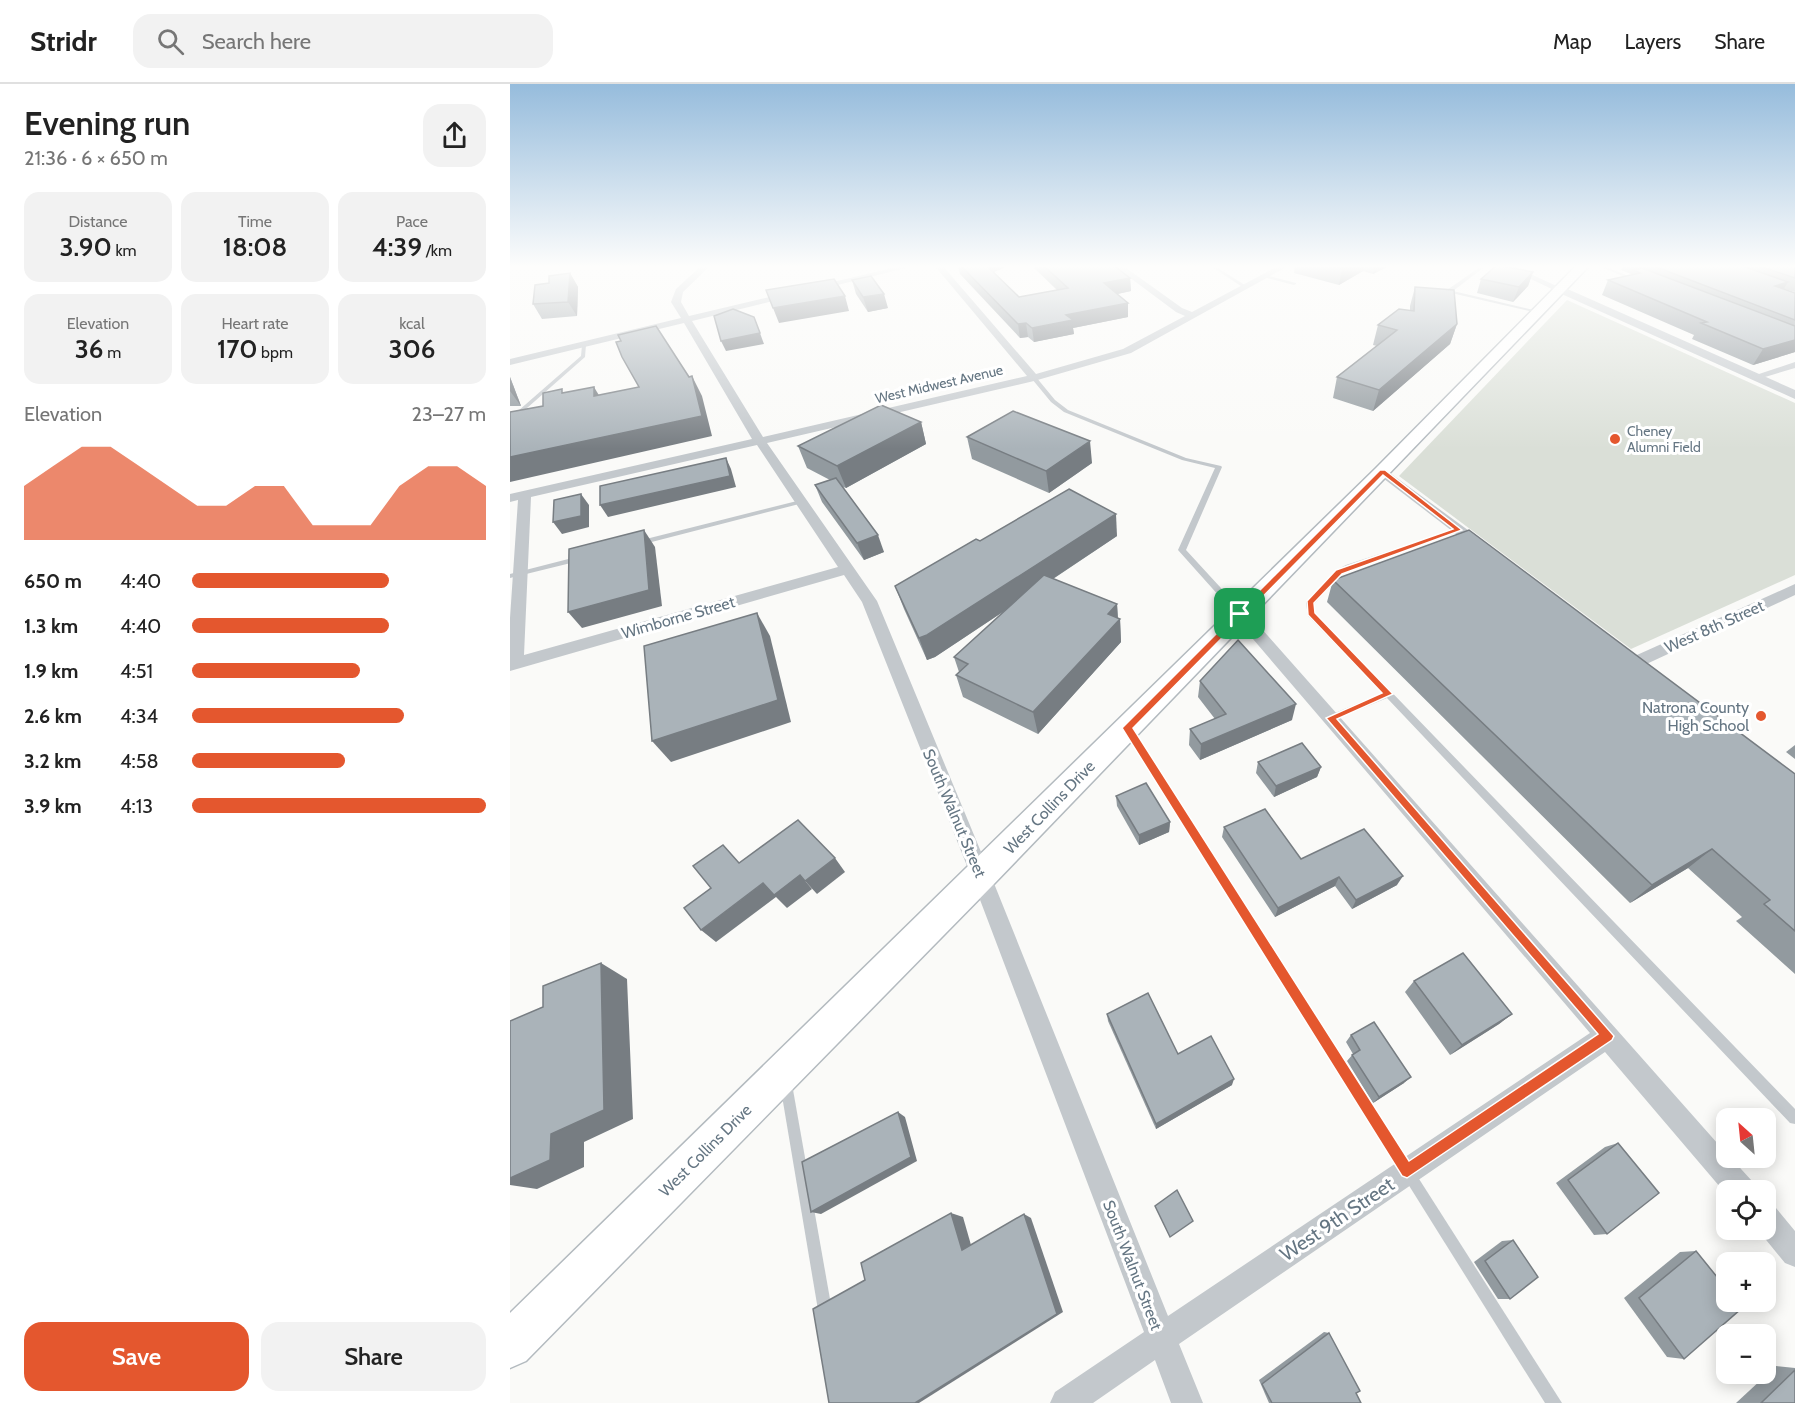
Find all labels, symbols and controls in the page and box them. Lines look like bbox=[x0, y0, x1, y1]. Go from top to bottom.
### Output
search box bbox=[133, 14, 553, 68]
text: Stridr bbox=[30, 24, 97, 58]
icon: search bbox=[154, 25, 187, 58]
text: Search here bbox=[202, 28, 311, 55]
text: Map bbox=[1553, 29, 1592, 54]
text: Layers bbox=[1625, 29, 1681, 54]
text: Share bbox=[1714, 29, 1765, 54]
text: Evening run bbox=[24, 103, 190, 143]
button: share bbox=[423, 104, 486, 167]
text: 21:36 · 6 × 650 m bbox=[24, 146, 168, 170]
text: Distance bbox=[69, 212, 127, 231]
text: Time bbox=[238, 212, 272, 231]
text: Pace bbox=[396, 212, 428, 231]
text: 3.90 bbox=[59, 231, 112, 263]
text: 18:08 bbox=[223, 231, 287, 263]
text: 4:39 bbox=[372, 231, 422, 263]
text: km bbox=[112, 241, 137, 260]
text: /km bbox=[422, 241, 452, 260]
text: Elevation bbox=[67, 314, 129, 333]
text: Heart rate bbox=[222, 314, 288, 333]
text: kcal bbox=[399, 314, 425, 333]
text: 36 bbox=[75, 333, 104, 365]
text: 170 bbox=[217, 333, 258, 365]
text: 306 bbox=[389, 333, 435, 365]
text: m bbox=[104, 343, 121, 362]
text: bpm bbox=[258, 343, 293, 362]
street label: West Midwest Avenue bbox=[873, 361, 1005, 407]
text: Elevation bbox=[24, 402, 102, 426]
text: 23–27 m bbox=[412, 402, 486, 426]
place label: Cheney Alumni Field bbox=[1627, 422, 1701, 456]
marker: Cheney Alumni Field bbox=[1608, 432, 1622, 446]
text: 650 m bbox=[24, 569, 82, 593]
text: 4:40 bbox=[120, 569, 161, 593]
pin bbox=[1214, 588, 1265, 639]
street label: Wimborne Street bbox=[619, 592, 738, 643]
street label: West 8th Street bbox=[1662, 596, 1767, 657]
icon: arrive bbox=[1223, 597, 1256, 630]
text: 1.3 km bbox=[24, 614, 78, 638]
text: 4:40 bbox=[120, 614, 161, 638]
text: 1.9 km bbox=[24, 659, 78, 683]
text: 4:51 bbox=[120, 659, 153, 683]
place label: Natrona County High School bbox=[1642, 698, 1749, 735]
text: 2.6 km bbox=[24, 704, 82, 728]
text: 4:34 bbox=[120, 704, 158, 728]
marker: Natrona County High School bbox=[1754, 709, 1768, 723]
street label: South Walnut Street bbox=[919, 746, 990, 881]
text: 3.2 km bbox=[24, 749, 81, 773]
text: 4:58 bbox=[120, 749, 159, 773]
street label: West Collins Drive bbox=[1000, 757, 1099, 858]
text: 3.9 km bbox=[24, 794, 82, 818]
text: 4:13 bbox=[120, 794, 153, 818]
street label: West Collins Drive bbox=[655, 1100, 755, 1200]
north arrow bbox=[1716, 1108, 1776, 1168]
map controls bbox=[1716, 1108, 1776, 1384]
street label: West 9th Street bbox=[1275, 1172, 1399, 1266]
button: locate bbox=[1716, 1180, 1776, 1240]
street label: South Walnut Street bbox=[1099, 1198, 1166, 1333]
button: + bbox=[1716, 1252, 1776, 1312]
button: Save bbox=[24, 1322, 249, 1391]
button: Share bbox=[261, 1322, 486, 1391]
button: − bbox=[1716, 1324, 1776, 1384]

